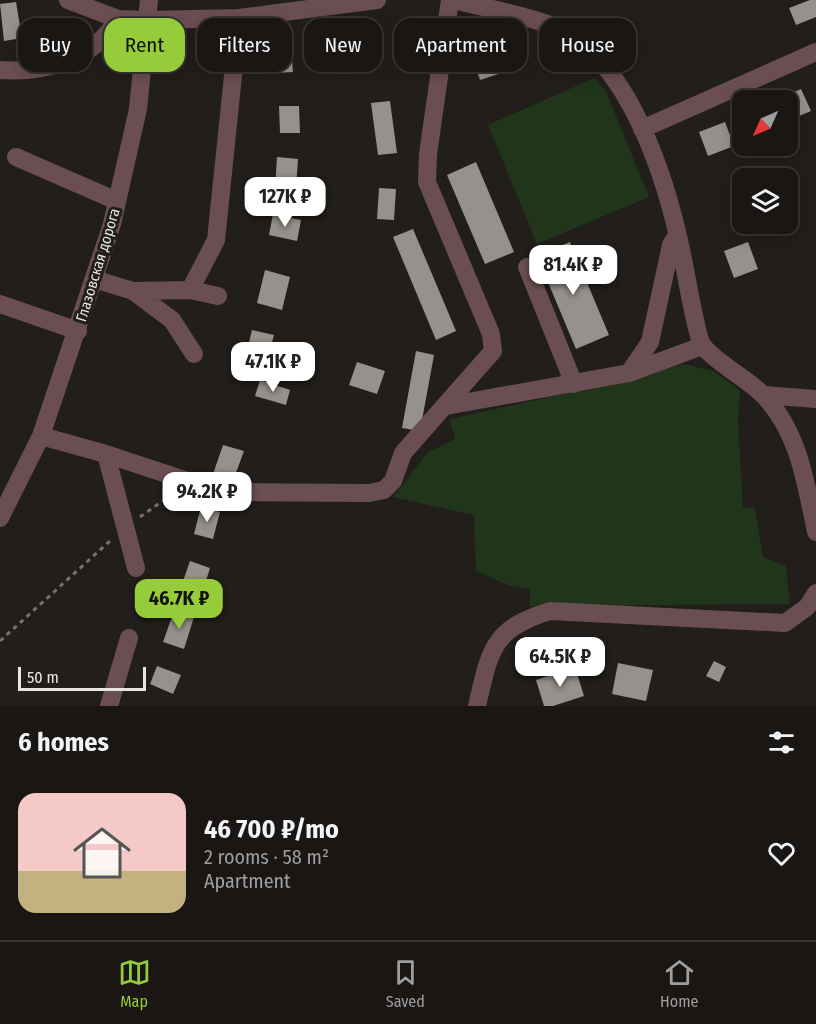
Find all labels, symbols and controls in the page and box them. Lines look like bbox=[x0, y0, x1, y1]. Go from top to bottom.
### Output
chip: Buy bbox=[18, 18, 92, 72]
chip: Rent bbox=[104, 18, 185, 72]
chip: Filters bbox=[197, 18, 292, 72]
chip: New bbox=[304, 18, 382, 72]
chip: Apartment bbox=[394, 18, 527, 72]
chip: House bbox=[539, 18, 636, 72]
north arrow bbox=[732, 90, 798, 156]
map controls bbox=[732, 90, 798, 234]
button: layers bbox=[732, 168, 798, 234]
pin: 127K ₽ bbox=[236, 177, 334, 228]
text: 127K ₽ bbox=[259, 184, 311, 208]
street label: Глазовская дорога bbox=[72, 206, 124, 324]
pin: 81.4K ₽ bbox=[518, 245, 628, 296]
text: 81.4K ₽ bbox=[543, 252, 603, 276]
pin: 47.1K ₽ bbox=[218, 342, 328, 393]
text: 47.1K ₽ bbox=[245, 349, 301, 373]
pin: 94.2K ₽ bbox=[152, 472, 262, 523]
text: 94.2K ₽ bbox=[177, 479, 237, 503]
pin: 46.7K ₽ bbox=[124, 579, 234, 630]
text: 46.7K ₽ bbox=[149, 586, 209, 610]
pin: 64.5K ₽ bbox=[505, 637, 615, 688]
text: 64.5K ₽ bbox=[529, 644, 591, 668]
scale bar bbox=[18, 664, 146, 692]
text: 50 m bbox=[27, 668, 59, 687]
icon: filters bbox=[765, 726, 798, 759]
text: 6 homes bbox=[18, 727, 109, 758]
text: 46 700 ₽/mo bbox=[204, 814, 339, 845]
icon: home bbox=[66, 817, 138, 889]
icon: heart bbox=[765, 837, 798, 870]
text: 2 rooms · 58 m² bbox=[204, 845, 329, 869]
text: Apartment bbox=[204, 869, 291, 893]
tab: Map bbox=[118, 956, 151, 1011]
tab: Saved bbox=[386, 956, 425, 1011]
tab: Home bbox=[660, 956, 698, 1011]

